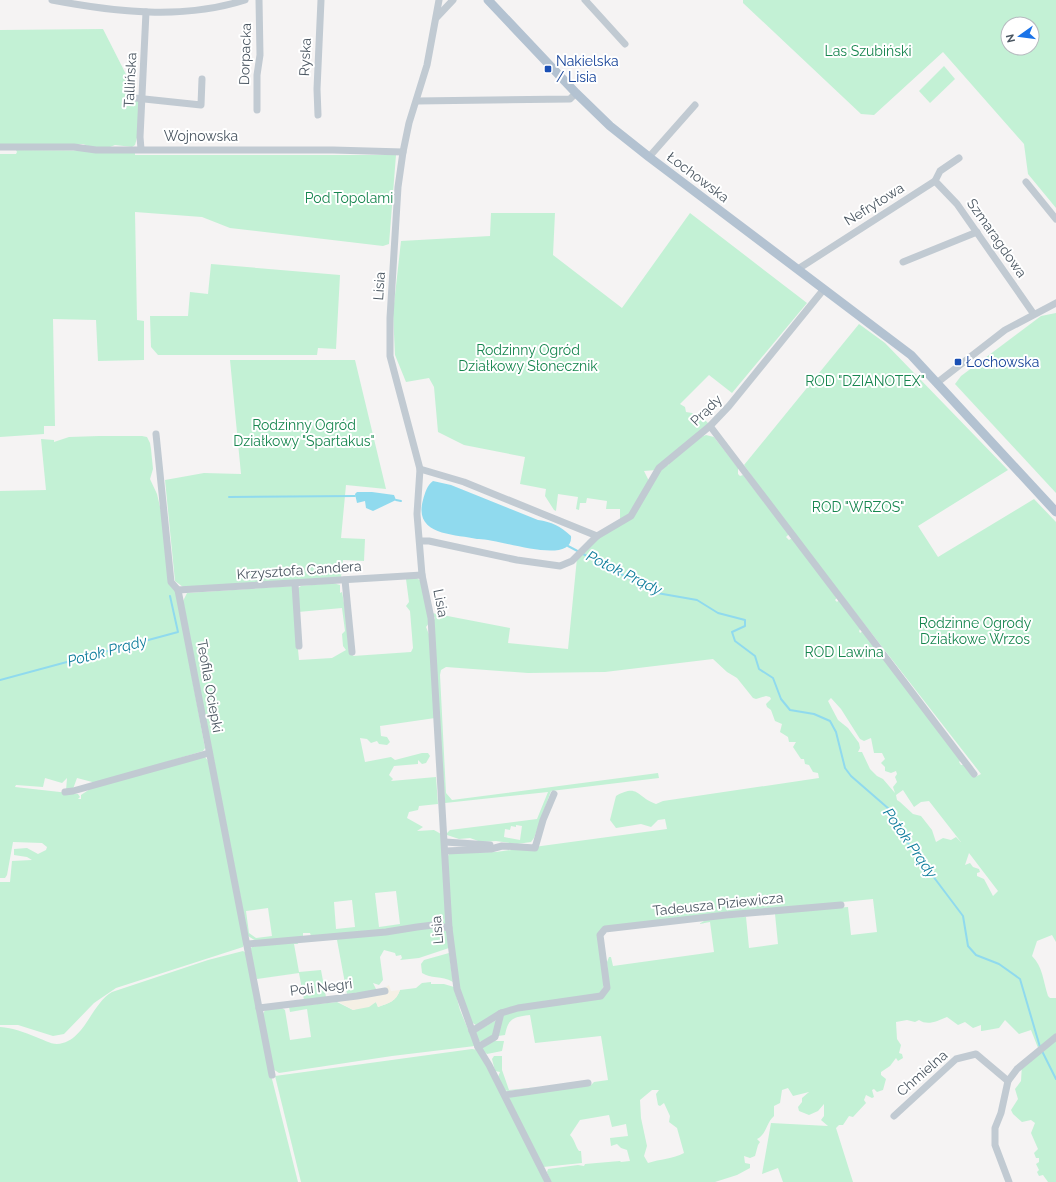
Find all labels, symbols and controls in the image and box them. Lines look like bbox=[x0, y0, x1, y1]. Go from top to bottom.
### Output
north arrow bbox=[1000, 16, 1040, 56]
street label: Dorpacka bbox=[236, 23, 254, 85]
text: N bbox=[1003, 33, 1018, 44]
street label: Ryska bbox=[296, 37, 314, 77]
park label: Las Szubiński bbox=[825, 43, 911, 59]
street label: Tallińska bbox=[121, 52, 139, 108]
place label: Nakielska / Lisia bbox=[556, 53, 619, 85]
marker: Nakielska / Lisia bbox=[543, 64, 553, 74]
street label: Wojnowska bbox=[164, 128, 238, 144]
street label: Łochowska bbox=[664, 149, 732, 205]
street label: Nefrytowa bbox=[841, 179, 907, 229]
park label: Pod Topolami bbox=[305, 190, 393, 206]
street label: Szmaragdowa bbox=[964, 195, 1030, 281]
street label: Lisia bbox=[370, 271, 388, 301]
park label: Rodzinny Ogród Działkowy Słonecznik bbox=[458, 342, 598, 374]
place label: Łochowska bbox=[966, 354, 1039, 370]
marker: Łochowska bbox=[953, 357, 963, 367]
park label: ROD "DZIANOTEX" bbox=[805, 373, 925, 389]
street label: Prądy bbox=[687, 391, 725, 429]
park label: Rodzinny Ogród Działkowy "Spartakus" bbox=[233, 417, 375, 449]
park label: ROD "WRZOS" bbox=[812, 499, 904, 515]
water label: Potok Prądy bbox=[583, 547, 665, 599]
street label: Krzysztofa Candera bbox=[236, 558, 362, 582]
street label: Lisia bbox=[430, 587, 452, 619]
park label: Rodzinne Ogrody Działkowe Wrzos bbox=[919, 615, 1032, 647]
water label: Potok Prądy bbox=[65, 632, 149, 670]
street label: Teofila Ociepki bbox=[194, 638, 226, 734]
park label: ROD Lawina bbox=[804, 644, 884, 660]
water label: Potok Prądy bbox=[879, 804, 941, 882]
street label: Tadeusza Piziewicza bbox=[652, 889, 784, 919]
street label: Lisia bbox=[428, 915, 446, 945]
street label: Poli Negri bbox=[289, 975, 353, 999]
street label: Chmielna bbox=[894, 1047, 950, 1099]

